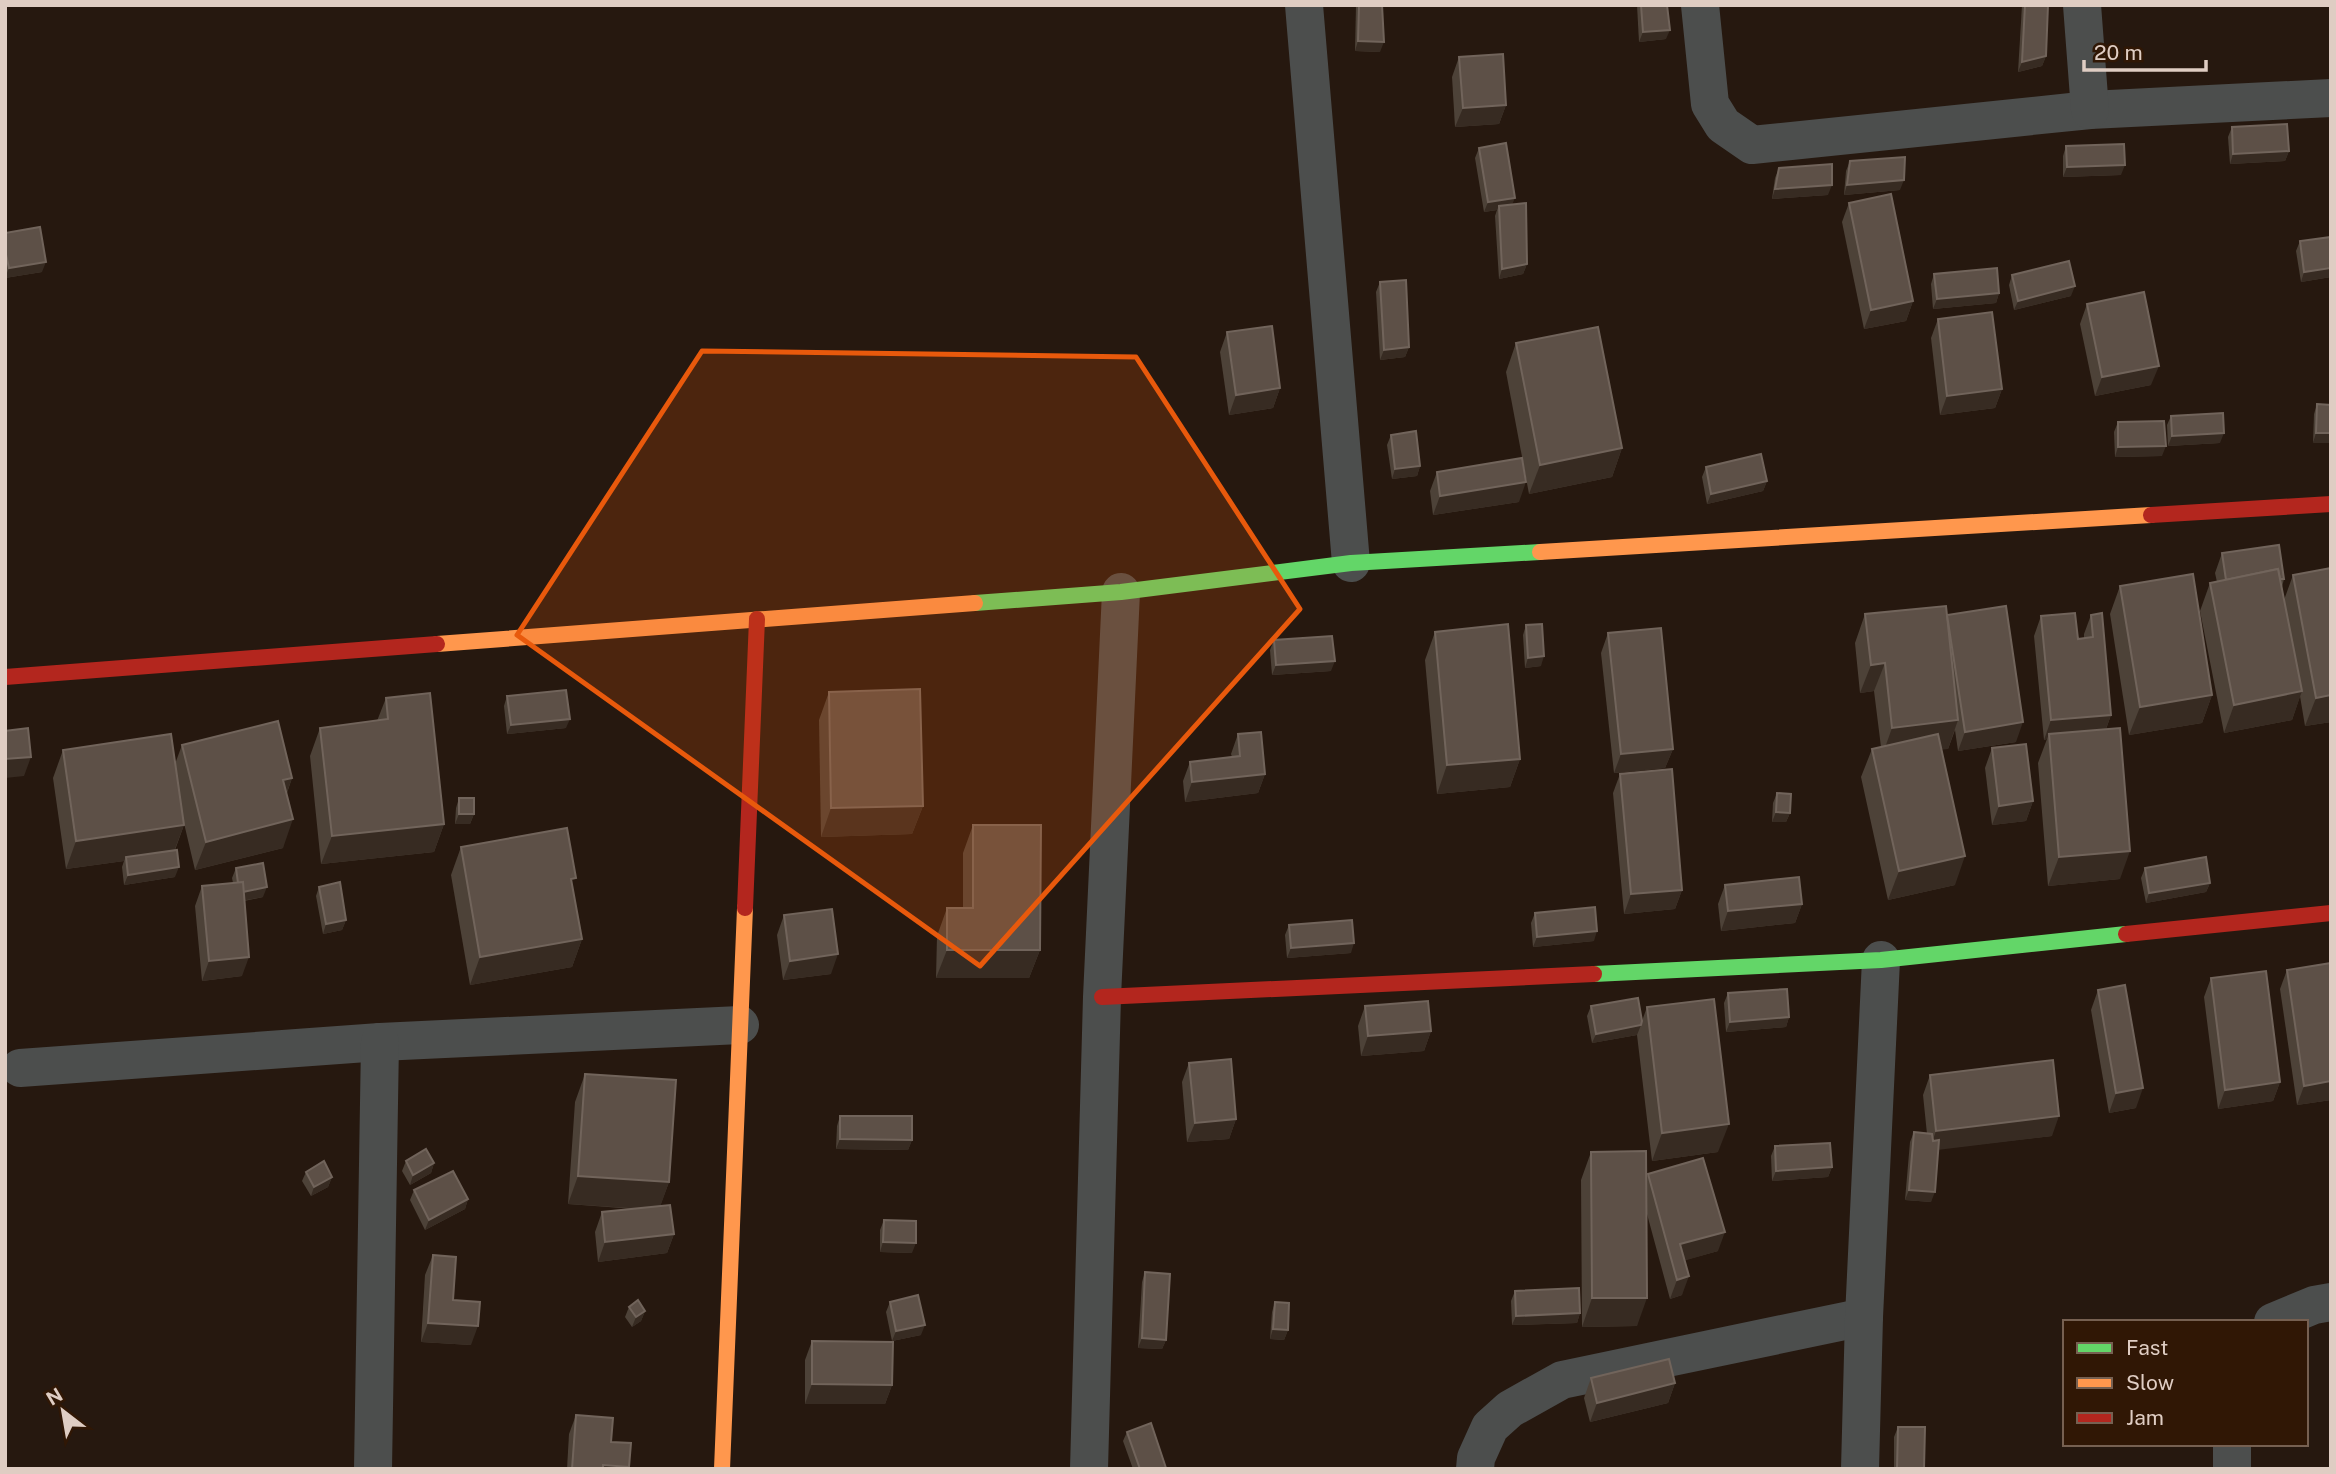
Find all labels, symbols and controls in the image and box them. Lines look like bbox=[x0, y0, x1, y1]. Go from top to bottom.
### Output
scale bar bbox=[2084, 28, 2206, 72]
text: 20 m bbox=[2094, 40, 2143, 65]
legend bbox=[2063, 1320, 2308, 1446]
text: Fast bbox=[2126, 1335, 2168, 1360]
text: Slow bbox=[2126, 1370, 2174, 1395]
north arrow bbox=[28, 1376, 98, 1446]
text: N bbox=[42, 1383, 66, 1410]
text: Jam bbox=[2126, 1405, 2164, 1430]

